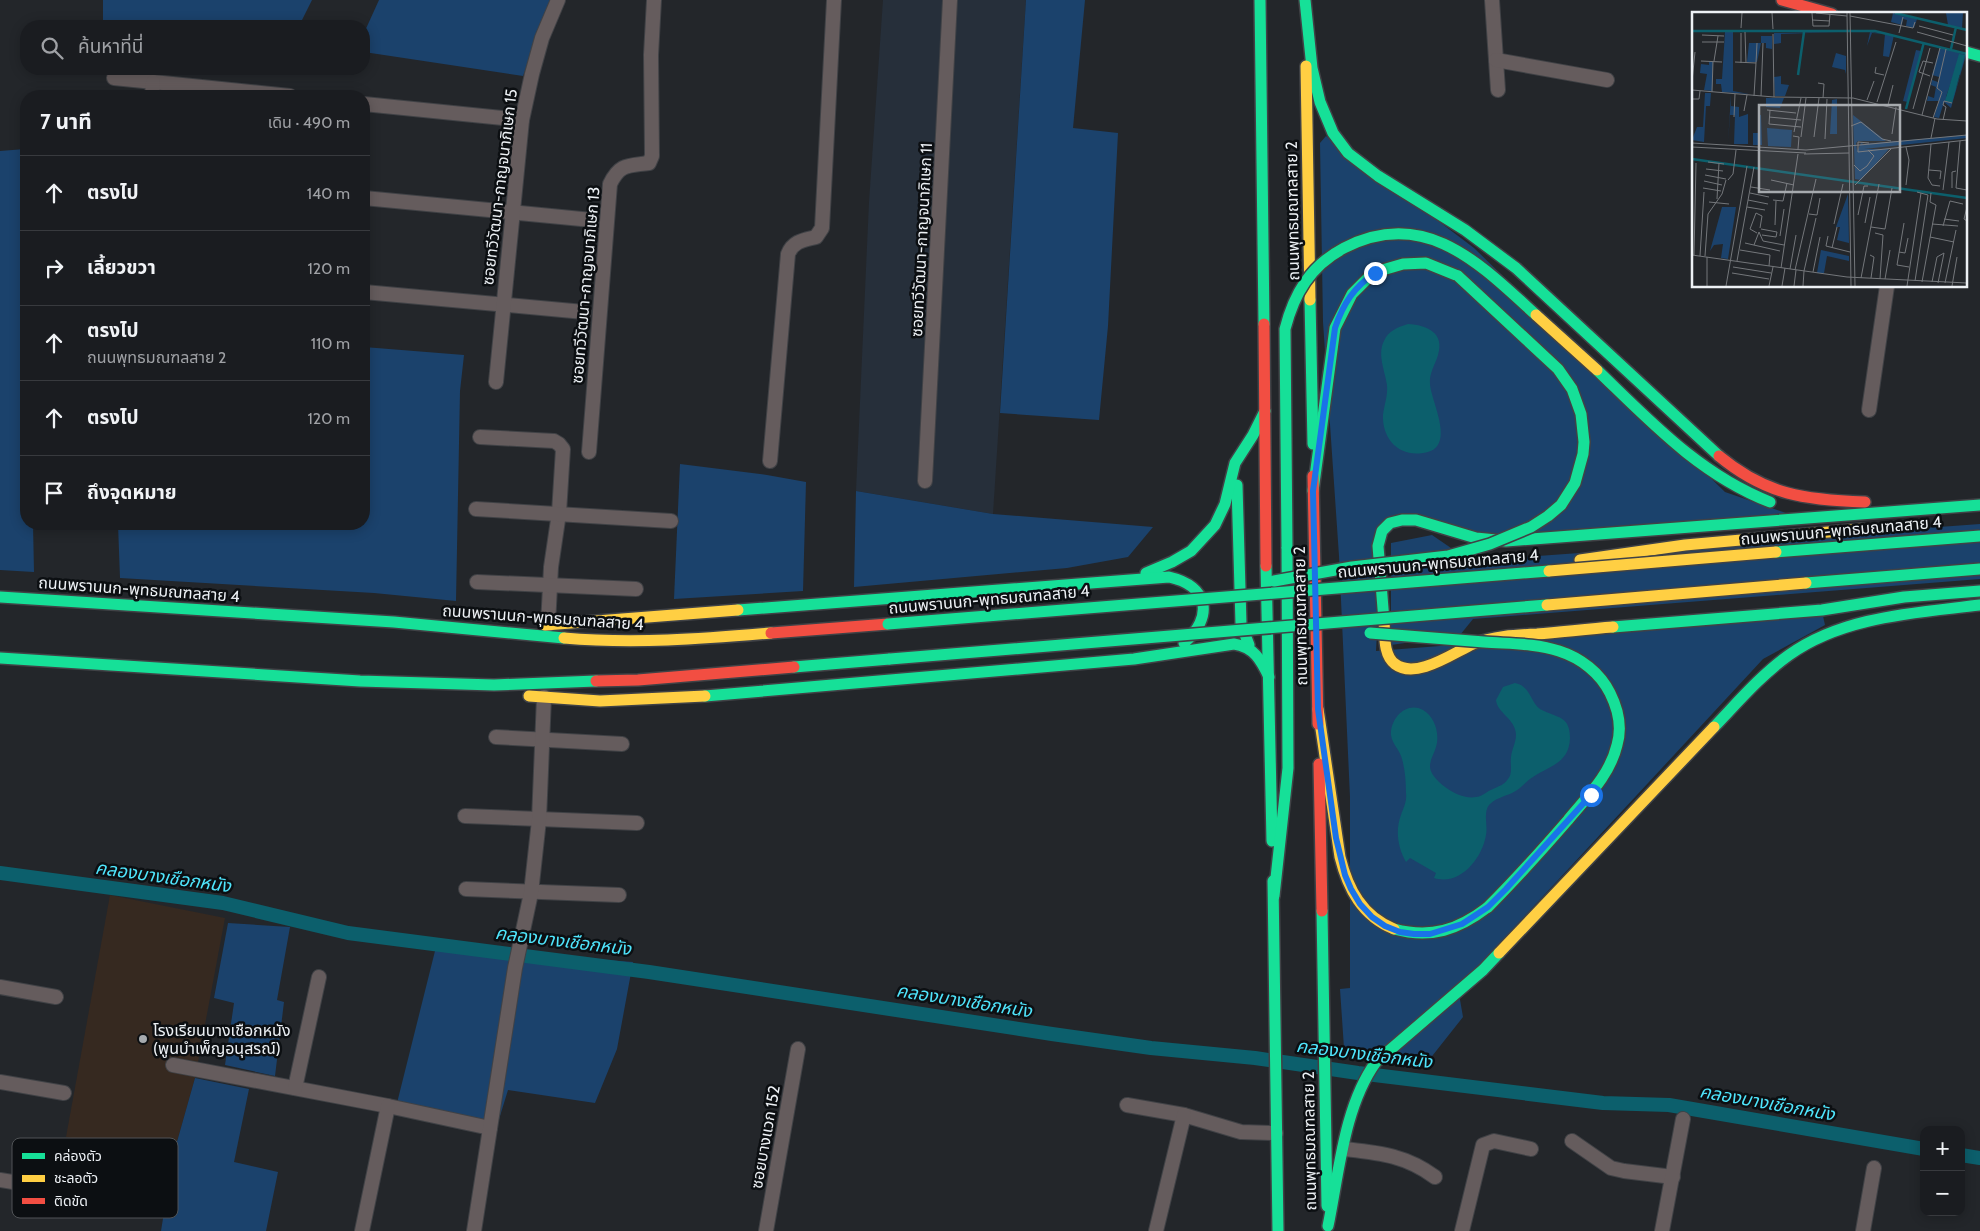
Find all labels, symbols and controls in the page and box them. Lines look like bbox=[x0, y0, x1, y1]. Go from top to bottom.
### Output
inset map bbox=[1692, 12, 1968, 288]
search box bbox=[20, 20, 370, 75]
icon: search bbox=[38, 34, 66, 62]
text: ค้นหาที่นี่ bbox=[78, 35, 143, 58]
street label: ซอยทวีวัฒนา-กาญจนาภิเษก 15 bbox=[478, 88, 521, 286]
text: 7 นาที bbox=[40, 109, 92, 134]
text: เดิน · 490 m bbox=[268, 113, 350, 132]
street label: ถนนพุทธมณฑลสาย 2 bbox=[1282, 141, 1303, 281]
street label: ซอยทวีวัฒนา-กาญจนาภิเษก 11 bbox=[907, 143, 936, 337]
icon: ahead bbox=[40, 179, 68, 207]
text: ตรงไป bbox=[87, 181, 139, 204]
text: 140 m bbox=[307, 184, 350, 203]
street label: ซอยทวีวัฒนา-กาญจนาภิเษก 13 bbox=[567, 186, 604, 384]
icon: right bbox=[40, 254, 68, 282]
text: เลี้ยวขวา bbox=[87, 256, 156, 279]
text: 120 m bbox=[308, 259, 350, 278]
route end bbox=[1364, 262, 1387, 285]
text: ตรงไป bbox=[87, 319, 139, 342]
icon: ahead bbox=[40, 329, 68, 357]
text: 110 m bbox=[311, 334, 350, 353]
text: ถนนพุทธมณฑลสาย 2 bbox=[87, 348, 226, 367]
icon: ahead bbox=[40, 404, 68, 432]
text: ตรงไป bbox=[87, 406, 139, 429]
text: 120 m bbox=[308, 409, 350, 428]
icon: arrive bbox=[40, 479, 68, 507]
text: ถึงจุดหมาย bbox=[87, 481, 177, 504]
street label: ถนนพรานนก-พุทธมณฑลสาย 4 bbox=[1740, 512, 1942, 549]
street label: ถนนพรานนก-พุทธมณฑลสาย 4 bbox=[1337, 545, 1539, 582]
street label: ถนนพุทธมณฑลสาย 2 bbox=[1290, 546, 1311, 686]
street label: ถนนพรานนก-พุทธมณฑลสาย 4 bbox=[38, 573, 240, 606]
street label: ถนนพรานนก-พุทธมณฑลสาย 4 bbox=[888, 581, 1090, 618]
street label: ถนนพรานนก-พุทธมณฑลสาย 4 bbox=[442, 601, 644, 634]
route start bbox=[1580, 784, 1603, 807]
water label: คลองบางเชือกหนัง bbox=[94, 857, 233, 898]
water label: คลองบางเชือกหนัง bbox=[494, 922, 633, 960]
water label: คลองบางเชือกหนัง bbox=[895, 979, 1034, 1023]
place label: โรงเรียนบางเชือกหนัง (พูนบำเพ็ญอนุสรณ์) bbox=[153, 1021, 291, 1058]
marker: โรงเรียนบางเชือกหนัง (พูนบำเพ็ญอนุสรณ์) bbox=[137, 1033, 149, 1045]
water label: คลองบางเชือกหนัง bbox=[1295, 1035, 1434, 1073]
street label: ถนนพุทธมณฑลสาย 2 bbox=[1299, 1071, 1320, 1211]
water label: คลองบางเชือกหนัง bbox=[1698, 1080, 1837, 1126]
street label: ซอยบางแวก 152 bbox=[747, 1084, 784, 1190]
map controls bbox=[1920, 1126, 1965, 1216]
button: + bbox=[1920, 1126, 1965, 1171]
legend bbox=[12, 1138, 178, 1218]
text: คล่องตัว bbox=[54, 1147, 102, 1165]
text: ชะลอตัว bbox=[54, 1169, 98, 1187]
button: − bbox=[1920, 1171, 1965, 1216]
text: ติดขัด bbox=[54, 1192, 88, 1210]

